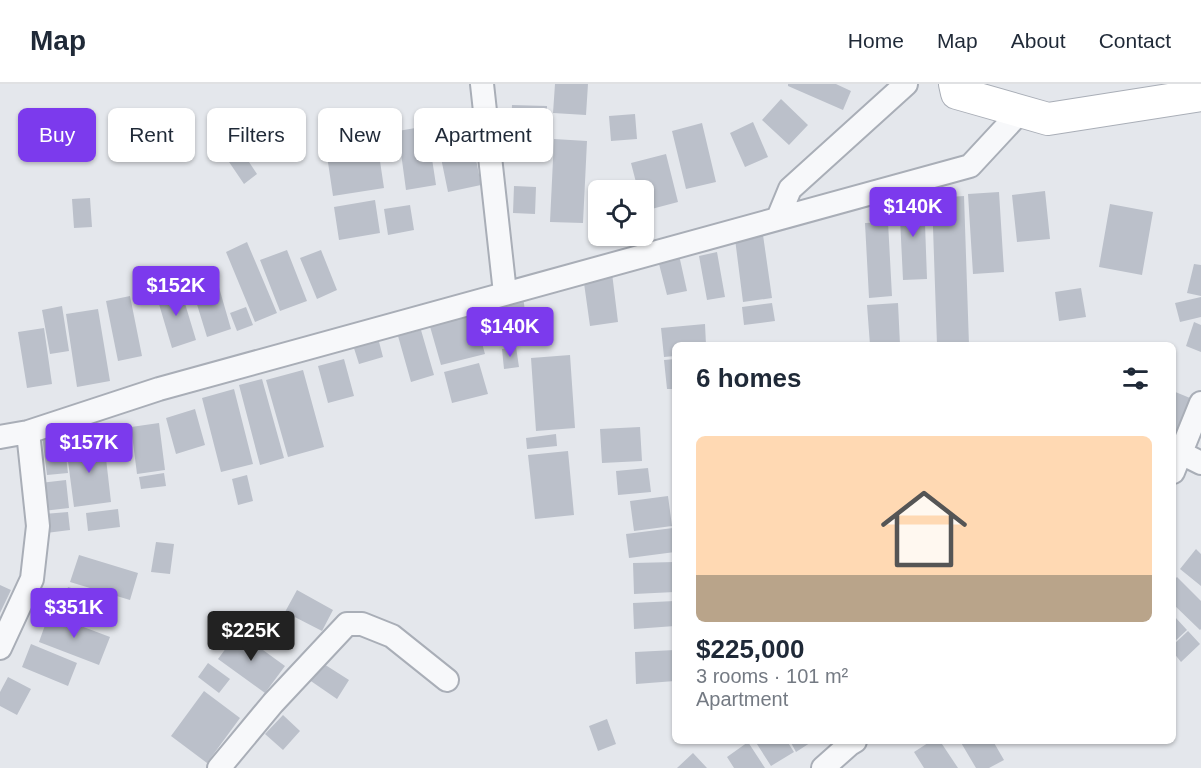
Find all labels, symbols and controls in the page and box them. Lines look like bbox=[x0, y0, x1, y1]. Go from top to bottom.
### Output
text: Map bbox=[30, 25, 86, 56]
text: Home bbox=[848, 29, 904, 52]
text: Map bbox=[937, 29, 978, 52]
text: About bbox=[1011, 29, 1066, 52]
text: Contact bbox=[1099, 29, 1171, 52]
chip: Buy bbox=[18, 108, 96, 162]
chip: Rent bbox=[108, 108, 195, 162]
chip: Filters bbox=[207, 108, 306, 162]
chip: New bbox=[318, 108, 402, 162]
chip: Apartment bbox=[414, 108, 553, 162]
map controls bbox=[588, 180, 654, 246]
button: locate bbox=[588, 180, 654, 246]
pin: $140K bbox=[871, 187, 955, 238]
text: $140K bbox=[884, 195, 942, 217]
pin: $152K bbox=[134, 266, 218, 317]
text: $152K bbox=[147, 274, 205, 296]
pin: $140K bbox=[468, 307, 552, 358]
text: $140K bbox=[481, 315, 539, 337]
icon: filters bbox=[1119, 362, 1152, 395]
text: 6 homes bbox=[696, 363, 802, 393]
pin: $157K bbox=[47, 423, 131, 474]
text: $157K bbox=[60, 431, 118, 453]
icon: home bbox=[870, 475, 978, 583]
pin: $351K bbox=[32, 588, 116, 639]
text: $351K bbox=[45, 596, 103, 618]
pin: $225K bbox=[209, 611, 293, 662]
text: $225K bbox=[222, 619, 280, 641]
text: $225,000 bbox=[696, 634, 804, 664]
text: 3 rooms · 101 m² bbox=[696, 665, 848, 687]
text: Apartment bbox=[696, 688, 788, 710]

